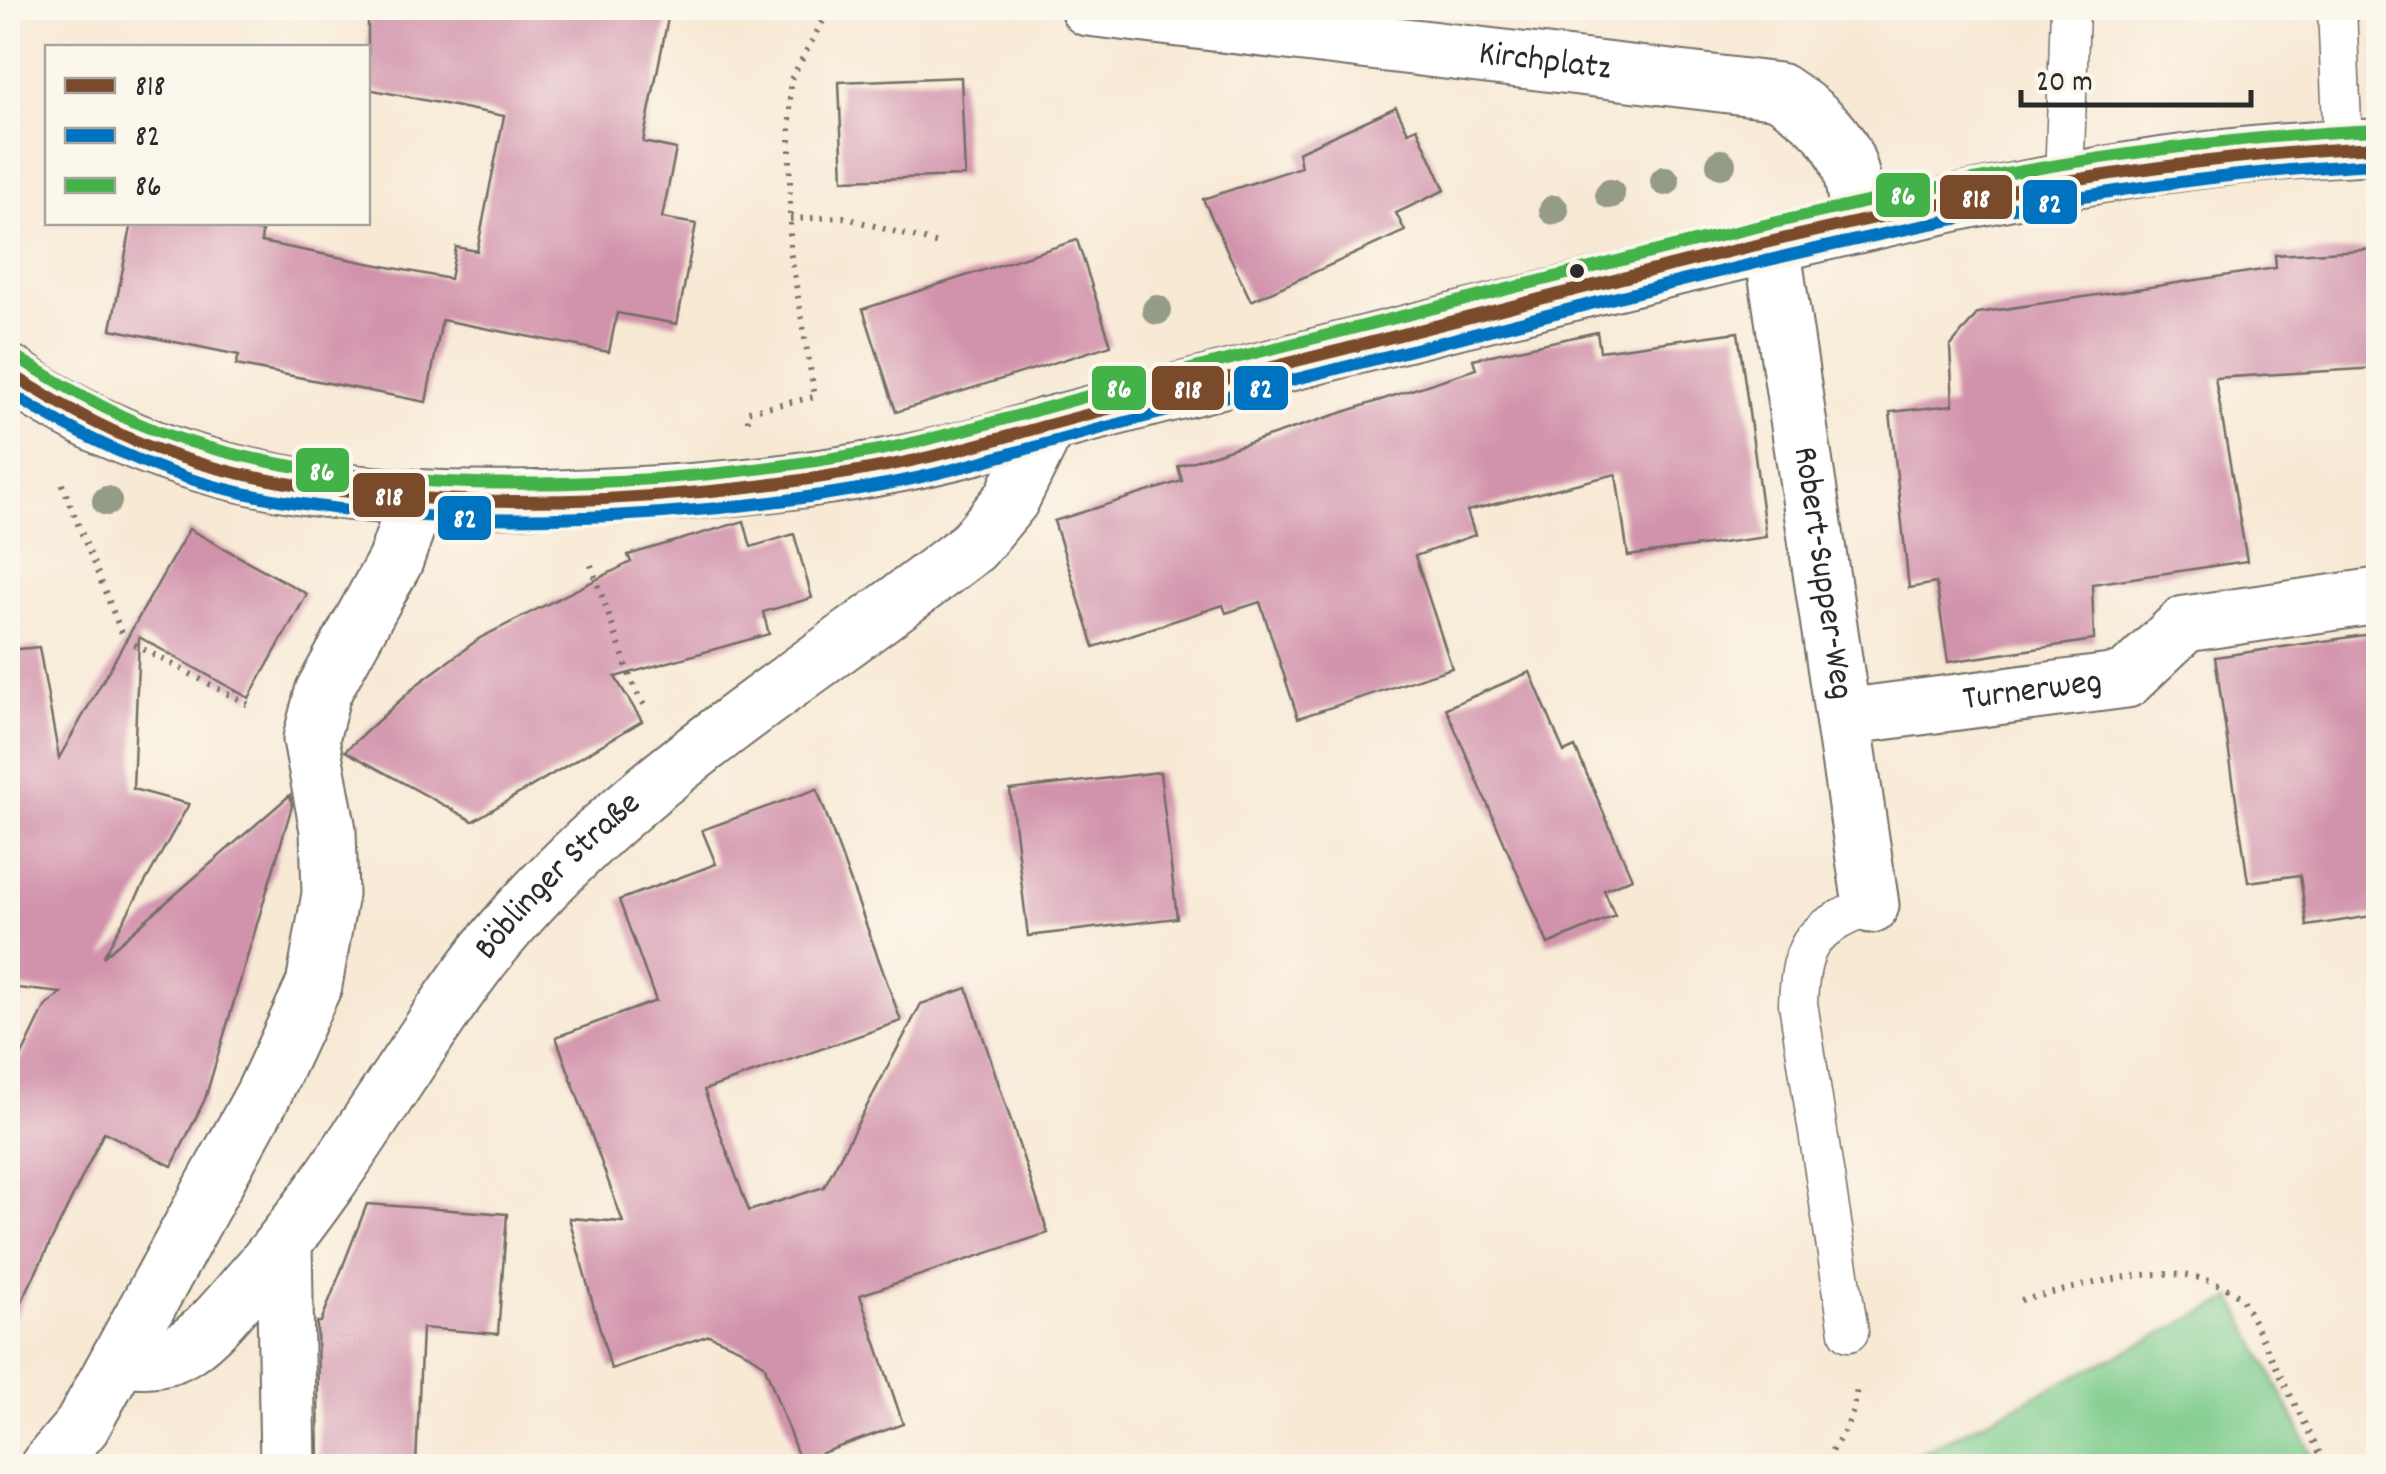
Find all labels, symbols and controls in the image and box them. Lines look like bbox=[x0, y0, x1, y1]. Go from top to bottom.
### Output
street label: Kirchplatz bbox=[1476, 30, 1614, 96]
legend bbox=[45, 45, 370, 225]
scale bar bbox=[2021, 45, 2251, 107]
text: 20 m bbox=[2036, 63, 2093, 106]
text: 818 bbox=[135, 68, 166, 111]
text: 82 bbox=[135, 118, 160, 161]
text: 86 bbox=[135, 168, 162, 211]
line badge: 86 bbox=[1874, 171, 1932, 219]
line badge: 818 bbox=[1938, 173, 2014, 221]
line badge: 82 bbox=[2021, 178, 2079, 226]
text: 86 bbox=[1891, 179, 1915, 219]
text: 818 bbox=[1962, 182, 1990, 222]
text: 82 bbox=[2038, 187, 2062, 227]
unlabelled marker bbox=[1567, 261, 1587, 281]
line badge: 86 bbox=[1090, 364, 1148, 412]
line badge: 818 bbox=[1150, 364, 1226, 412]
line badge: 82 bbox=[1232, 364, 1290, 412]
text: 86 bbox=[1107, 372, 1131, 412]
text: 82 bbox=[1249, 372, 1273, 412]
text: 818 bbox=[1174, 373, 1202, 413]
street label: Robert-Supper-Weg bbox=[1778, 443, 1865, 703]
line badge: 86 bbox=[294, 446, 351, 494]
text: 86 bbox=[310, 455, 334, 495]
line badge: 818 bbox=[351, 471, 427, 519]
text: 818 bbox=[375, 480, 403, 520]
line badge: 82 bbox=[436, 494, 493, 542]
text: 82 bbox=[453, 502, 477, 542]
street label: Turnerweg bbox=[1960, 658, 2105, 726]
street label: Böblinger Straße bbox=[463, 781, 653, 972]

